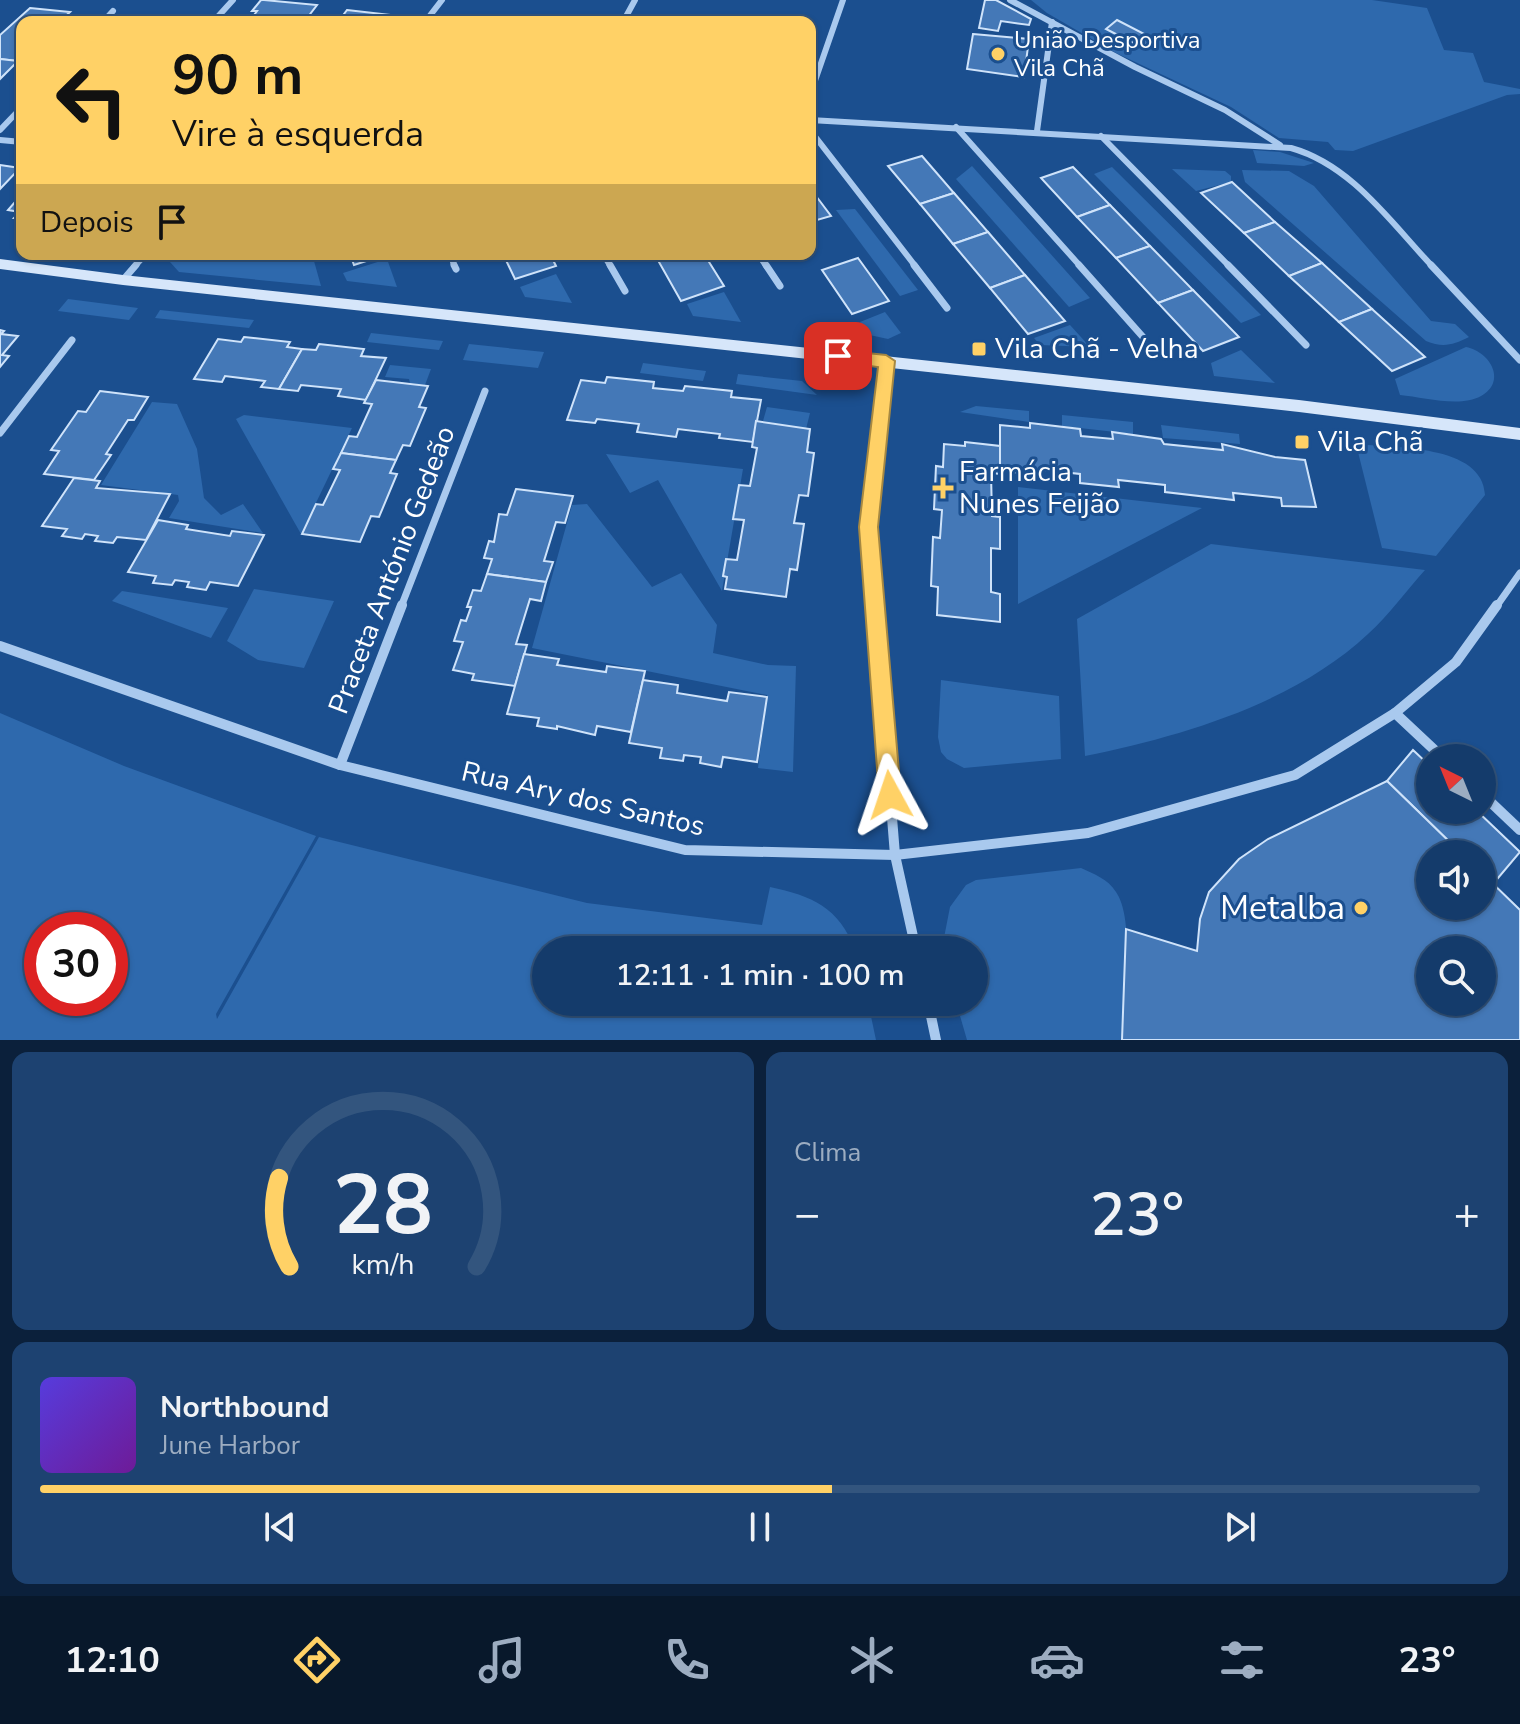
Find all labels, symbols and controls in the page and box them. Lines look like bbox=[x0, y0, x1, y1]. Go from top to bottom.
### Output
place label: União Desportiva Vila Chã bbox=[1013, 24, 1200, 84]
text: 90 m bbox=[172, 37, 303, 114]
marker: União Desportiva Vila Chã bbox=[989, 45, 1007, 63]
icon: left bbox=[40, 48, 144, 152]
text: Vire à esquerda bbox=[172, 110, 424, 159]
icon: arrive bbox=[150, 200, 194, 244]
text: Depois bbox=[40, 202, 134, 243]
pin bbox=[804, 322, 872, 390]
place label: Vila Chã - Velha bbox=[994, 330, 1199, 368]
icon: arrive bbox=[816, 334, 860, 378]
marker: Vila Chã - Velha bbox=[970, 340, 988, 358]
street label: Praceta António Gedeão bbox=[320, 421, 464, 719]
place label: Vila Chã bbox=[1317, 423, 1424, 461]
marker: Vila Chã bbox=[1293, 433, 1311, 451]
place label: Farmácia Nunes Feijão bbox=[959, 453, 1120, 523]
marker: Farmácia Nunes Feijão bbox=[934, 479, 952, 497]
north arrow bbox=[1416, 744, 1496, 824]
map controls bbox=[1416, 744, 1496, 1016]
street label: Rua Ary dos Santos bbox=[458, 753, 708, 845]
position arrow bbox=[848, 753, 932, 837]
button: sound bbox=[1416, 840, 1496, 920]
place label: Metalba bbox=[1220, 885, 1345, 931]
marker: Metalba bbox=[1352, 899, 1370, 917]
speed limit sign: 30 bbox=[24, 912, 128, 1016]
button: search bbox=[1416, 936, 1496, 1016]
text: 12:11 · 1 min · 100 m bbox=[615, 955, 905, 996]
text: Clima bbox=[794, 1135, 861, 1170]
text: 28 bbox=[333, 1149, 433, 1262]
text: 23° bbox=[1090, 1174, 1184, 1256]
text: − bbox=[794, 1185, 820, 1245]
text: + bbox=[1454, 1185, 1480, 1245]
text: km/h bbox=[352, 1245, 414, 1284]
text: Northbound bbox=[160, 1387, 330, 1428]
text: June Harbor bbox=[160, 1428, 300, 1463]
icon: previous bbox=[258, 1505, 302, 1549]
icon: pause bbox=[738, 1505, 782, 1549]
icon: next bbox=[1218, 1505, 1262, 1549]
icon: directions bbox=[289, 1632, 345, 1688]
icon: music bbox=[474, 1632, 530, 1688]
icon: phone bbox=[659, 1632, 715, 1688]
icon: climate bbox=[844, 1632, 900, 1688]
icon: car bbox=[1029, 1632, 1085, 1688]
icon: filters bbox=[1214, 1632, 1270, 1688]
text: 12:10 bbox=[64, 1636, 160, 1685]
text: 23° bbox=[1399, 1636, 1455, 1685]

